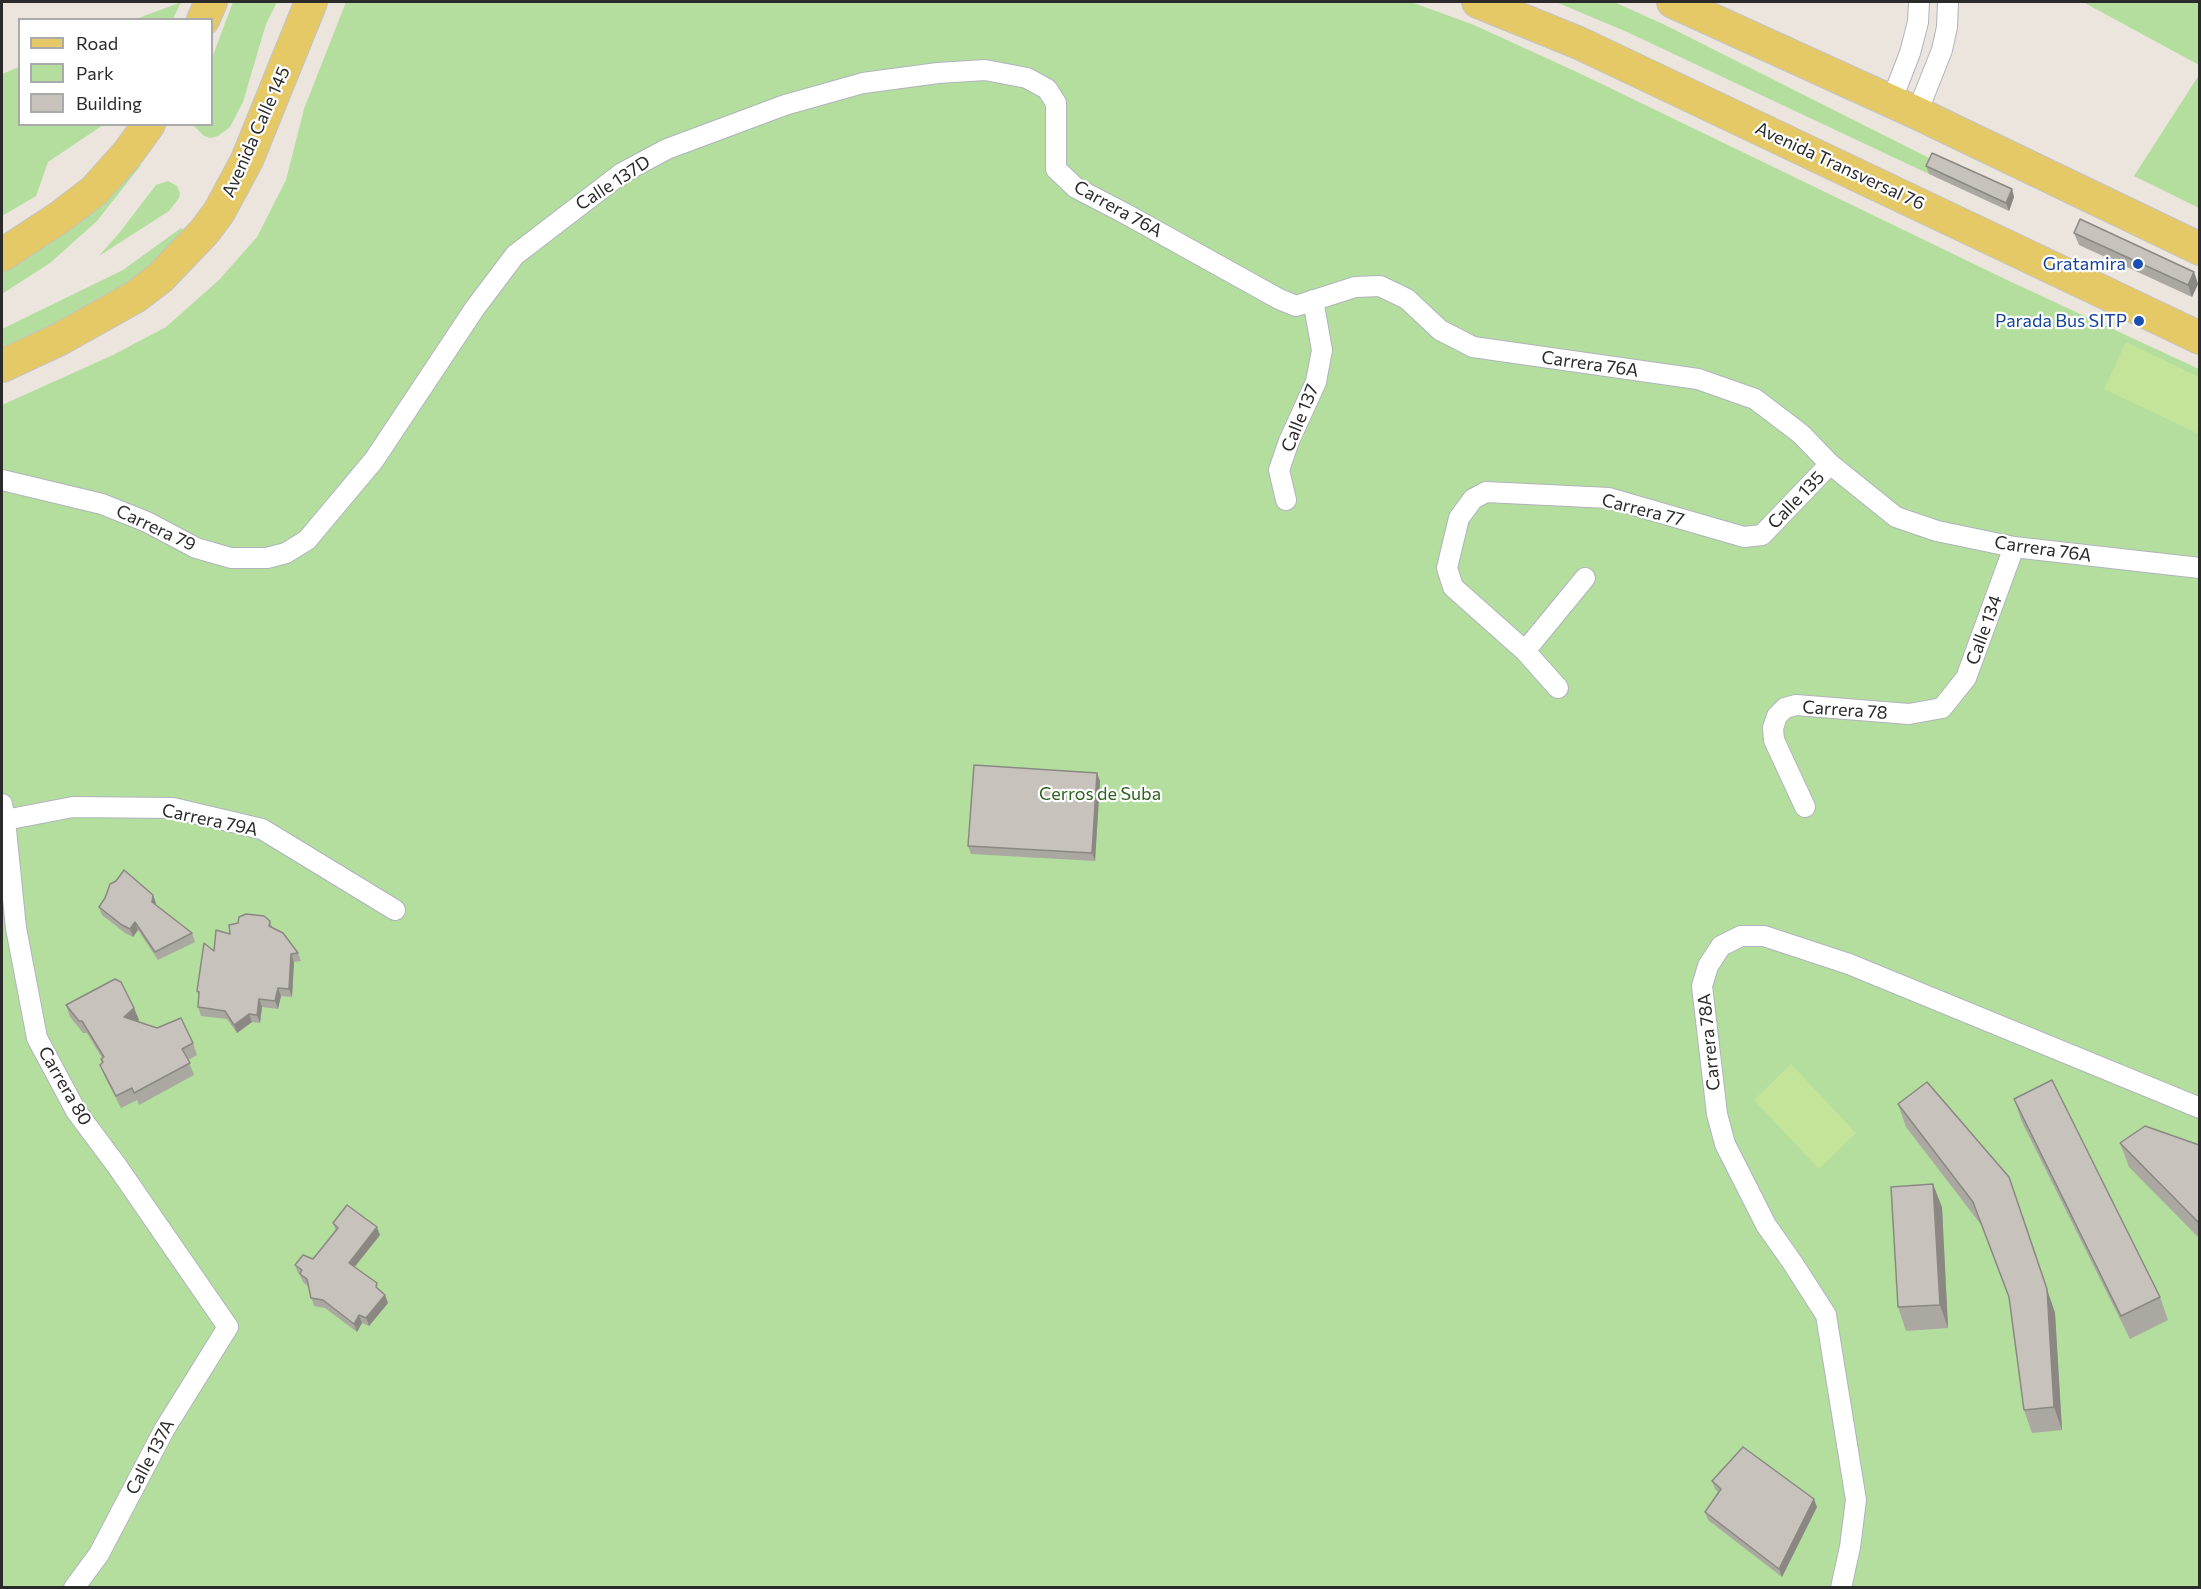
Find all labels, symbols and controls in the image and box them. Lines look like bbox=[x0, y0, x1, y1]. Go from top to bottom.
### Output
legend bbox=[18, 18, 213, 126]
text: Road bbox=[76, 32, 118, 54]
text: Park bbox=[76, 62, 114, 84]
street label: Avenida Calle 145 bbox=[217, 63, 295, 201]
text: Building bbox=[76, 92, 142, 114]
street label: Avenida Transversal 76 bbox=[1752, 117, 1928, 215]
street label: Calle 137D bbox=[572, 151, 654, 215]
street label: Carrera 76A bbox=[1070, 176, 1166, 242]
place label: Gratamira bbox=[2043, 253, 2126, 275]
marker: Gratamira bbox=[2131, 257, 2145, 271]
place label: Parada Bus SITP bbox=[1995, 310, 2127, 332]
marker: Parada Bus SITP bbox=[2132, 314, 2146, 328]
street label: Carrera 76A bbox=[1540, 347, 1640, 381]
street label: Calle 137 bbox=[1277, 381, 1323, 455]
street label: Calle 135 bbox=[1763, 467, 1829, 533]
street label: Carrera 77 bbox=[1600, 489, 1686, 531]
street label: Carrera 79 bbox=[113, 500, 199, 556]
street label: Carrera 76A bbox=[1993, 532, 2093, 566]
street label: Calle 134 bbox=[1961, 592, 2007, 668]
street label: Carrera 78 bbox=[1802, 696, 1888, 724]
park label: Cerros de Suba bbox=[1039, 783, 1161, 805]
street label: Carrera 79A bbox=[160, 799, 260, 841]
street label: Carrera 78A bbox=[1693, 992, 1725, 1092]
street label: Carrera 80 bbox=[34, 1043, 96, 1129]
street label: Calle 137A bbox=[121, 1416, 179, 1498]

